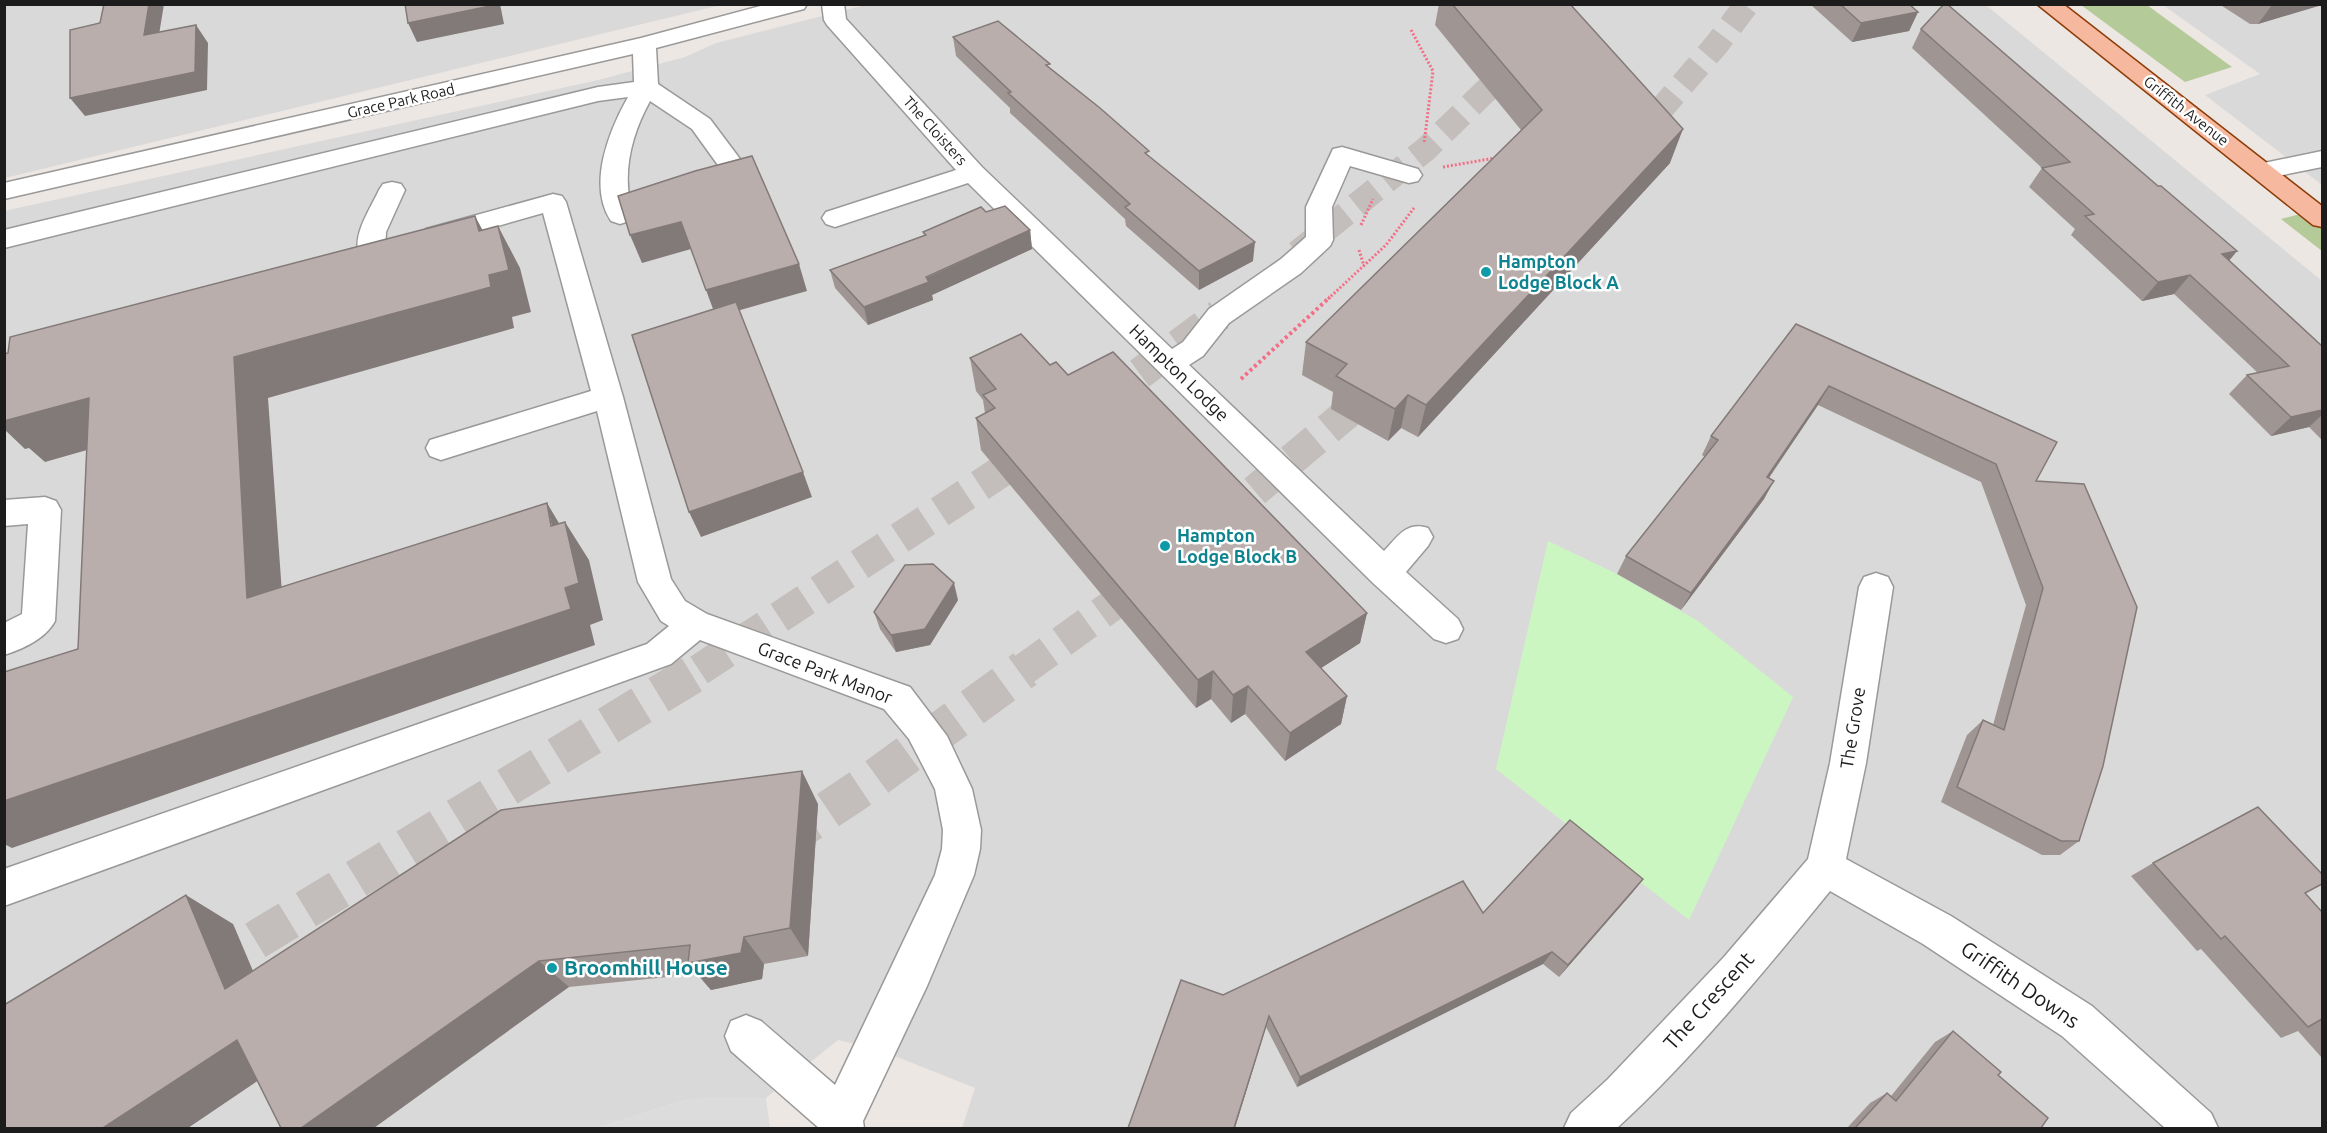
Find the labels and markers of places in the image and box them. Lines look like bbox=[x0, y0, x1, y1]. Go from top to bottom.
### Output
place label: Hampton Lodge Block A bbox=[1498, 251, 1619, 292]
marker: Hampton Lodge Block A bbox=[1479, 265, 1493, 279]
place label: Hampton Lodge Block B bbox=[1177, 525, 1297, 566]
marker: Hampton Lodge Block B bbox=[1158, 539, 1172, 553]
place label: Broomhill House bbox=[564, 955, 728, 979]
marker: Broomhill House bbox=[545, 961, 559, 975]

